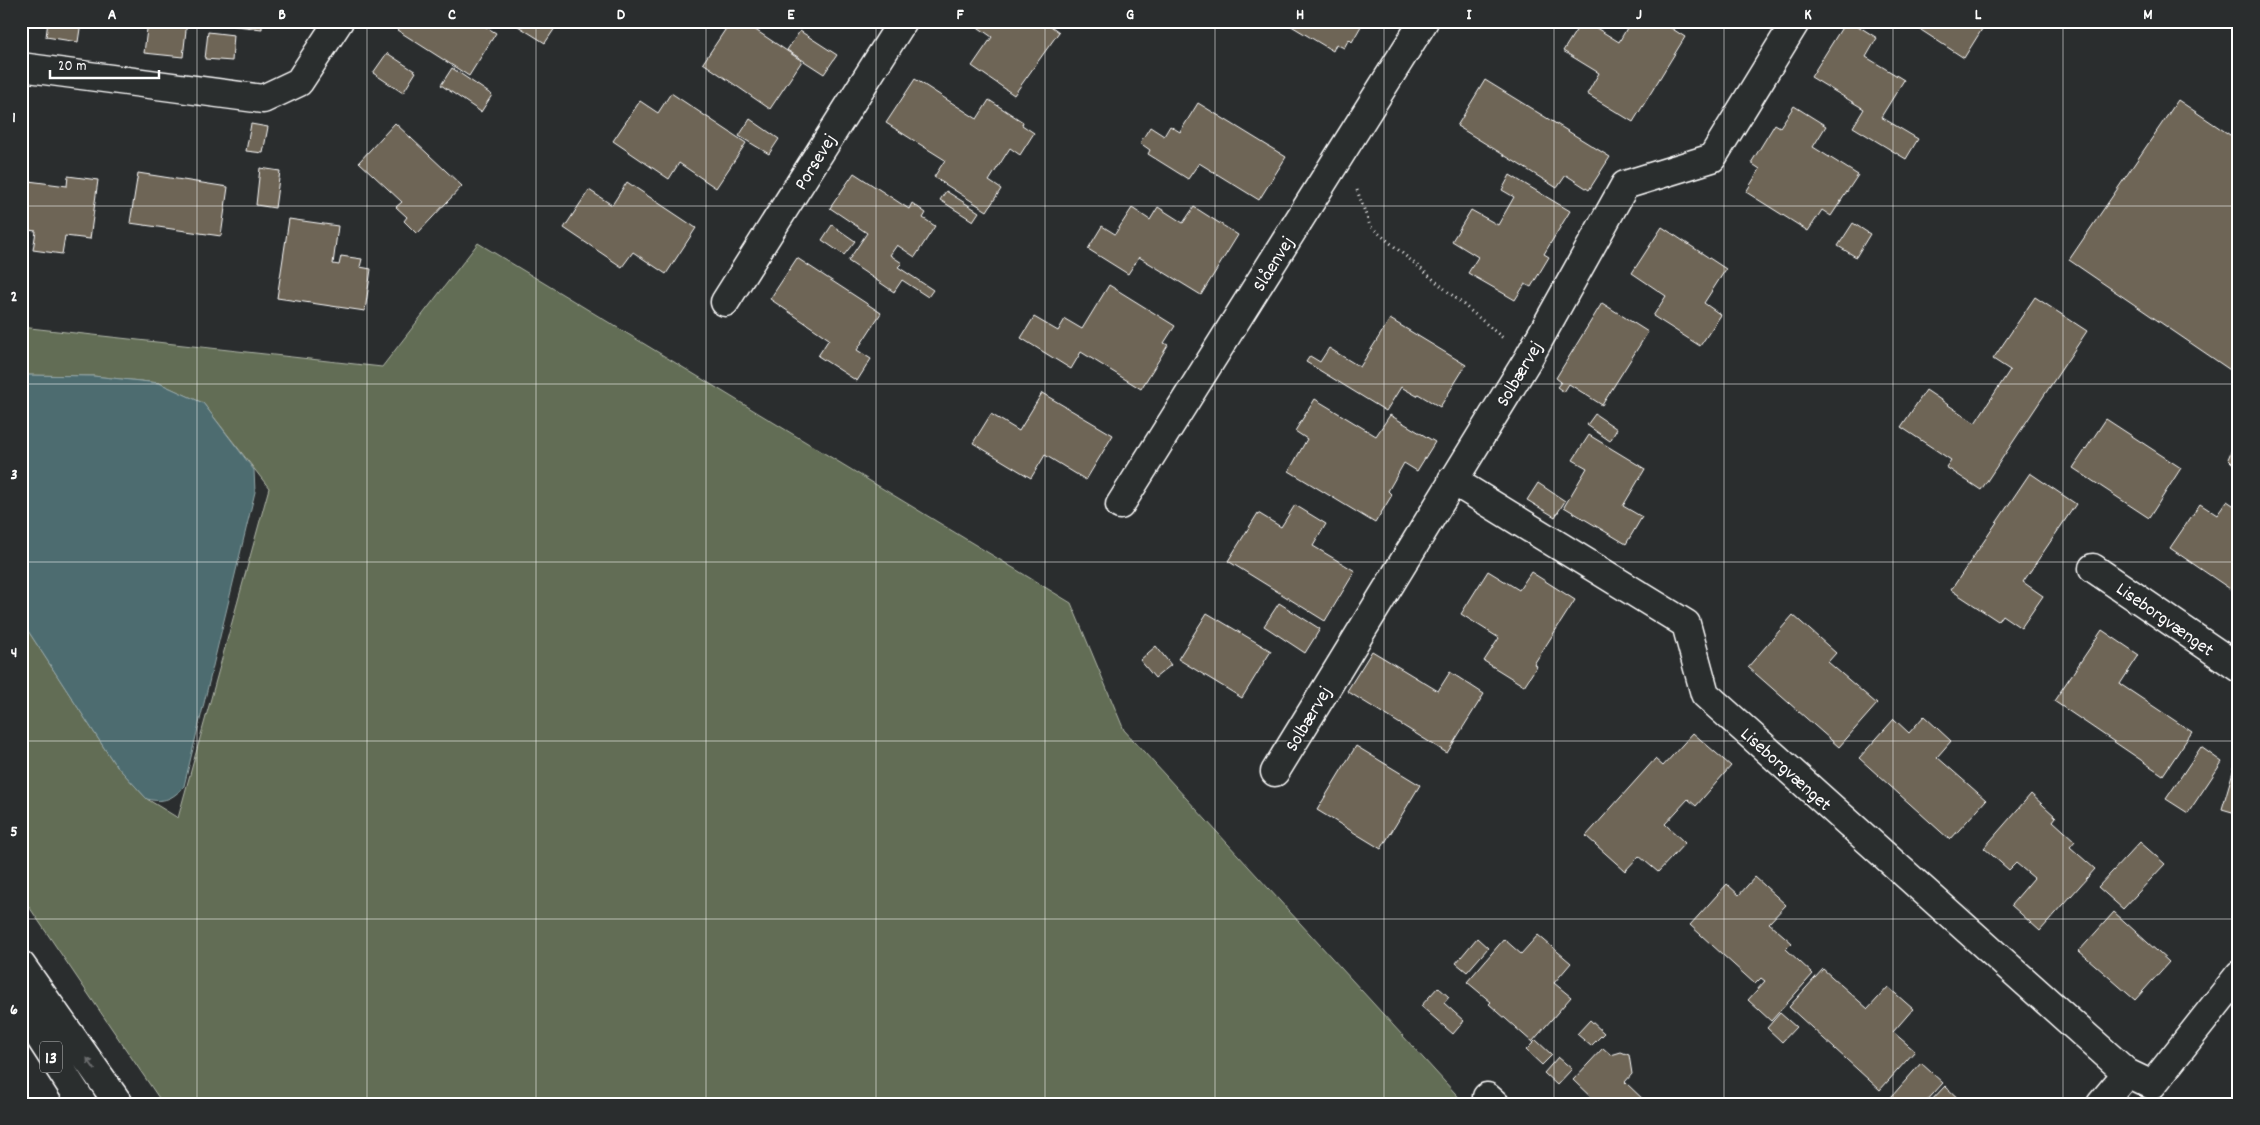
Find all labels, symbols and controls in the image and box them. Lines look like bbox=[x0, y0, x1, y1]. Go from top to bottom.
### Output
text: A bbox=[108, 4, 117, 27]
text: B bbox=[278, 4, 286, 27]
text: C bbox=[448, 4, 456, 27]
text: D bbox=[617, 4, 626, 27]
text: E bbox=[787, 4, 795, 27]
text: F bbox=[956, 4, 964, 27]
text: G bbox=[1126, 4, 1134, 27]
text: H bbox=[1296, 4, 1304, 27]
text: I bbox=[1467, 4, 1473, 27]
text: J bbox=[1636, 4, 1642, 27]
text: K bbox=[1804, 4, 1812, 27]
text: L bbox=[1975, 4, 1982, 27]
text: M bbox=[2143, 4, 2153, 27]
scale bar bbox=[50, 48, 159, 80]
text: 20 m bbox=[58, 56, 86, 78]
text: 1 bbox=[12, 107, 16, 130]
street label: Porsevej bbox=[789, 130, 845, 196]
street label: Slåenvej bbox=[1247, 232, 1303, 298]
text: 2 bbox=[11, 286, 18, 309]
street label: Solbærvej bbox=[1491, 337, 1551, 413]
text: 3 bbox=[10, 464, 18, 487]
street label: Liseborgvænget bbox=[2109, 577, 2219, 665]
text: 4 bbox=[11, 642, 17, 665]
street label: Solbærvej bbox=[1280, 682, 1340, 758]
street label: Liseborgvænget bbox=[1733, 722, 1836, 819]
text: 5 bbox=[10, 821, 18, 844]
text: 6 bbox=[10, 999, 18, 1022]
road number: 13 bbox=[40, 1042, 62, 1072]
one-way arrow bbox=[86, 1057, 96, 1071]

